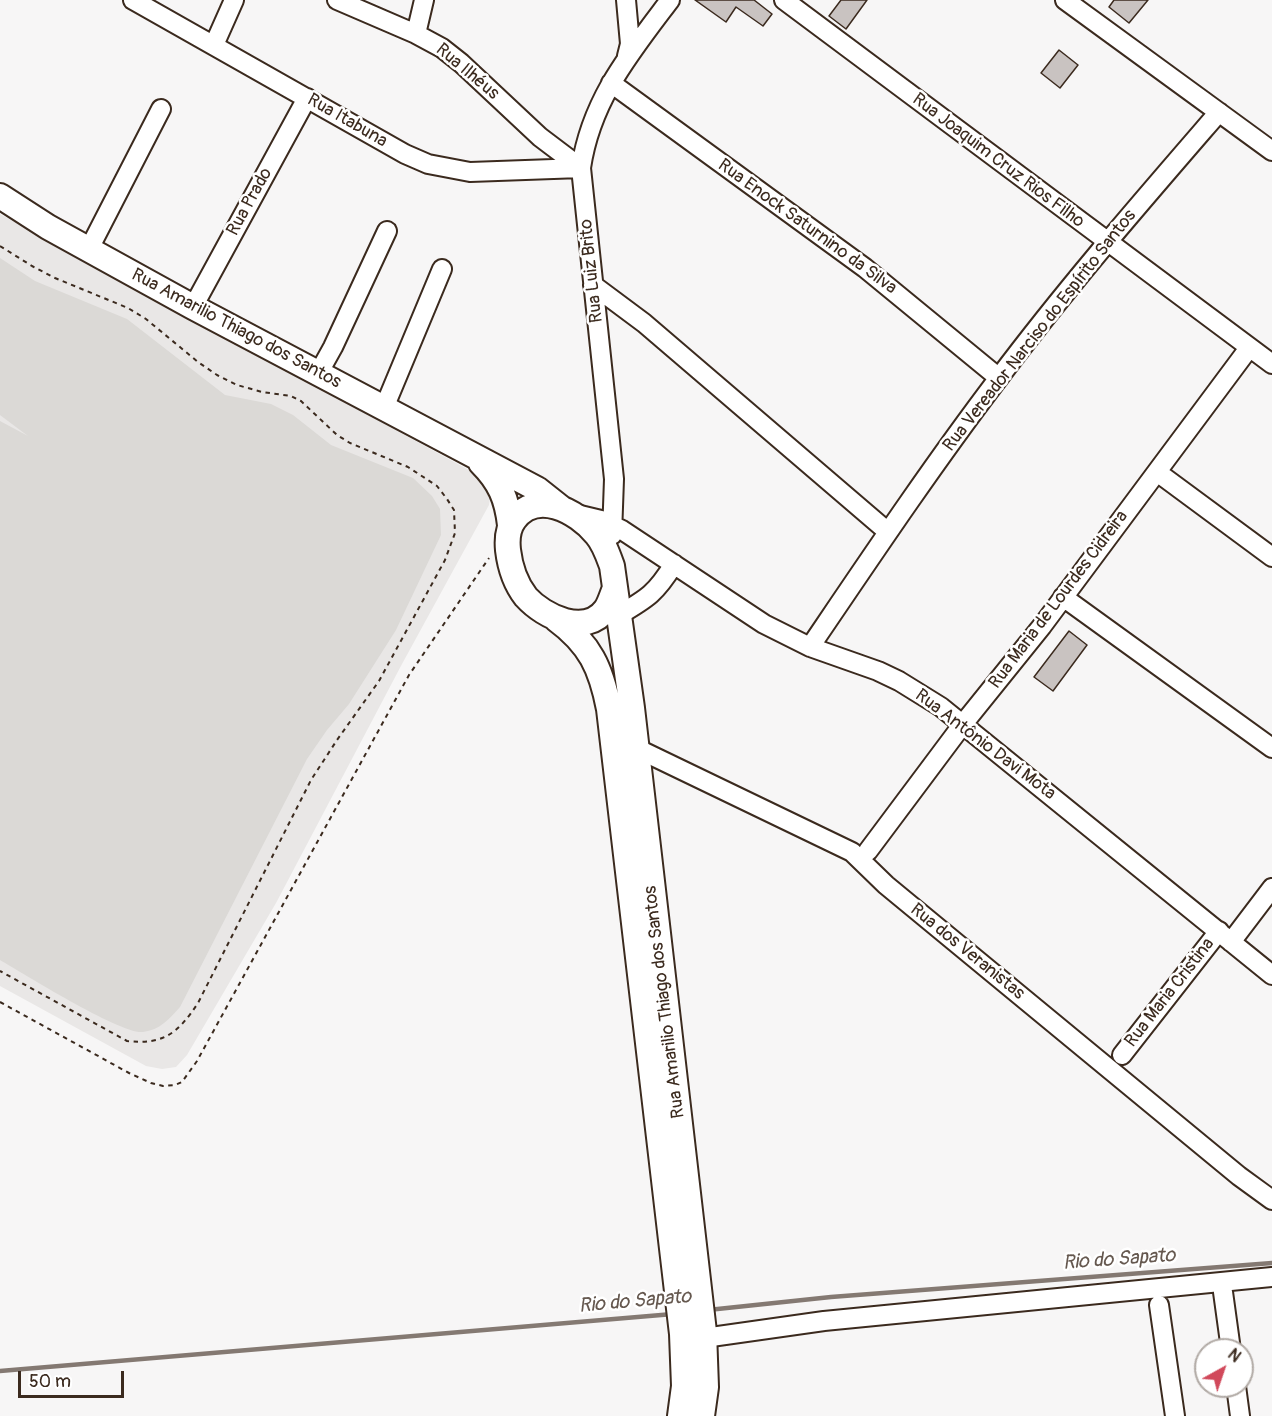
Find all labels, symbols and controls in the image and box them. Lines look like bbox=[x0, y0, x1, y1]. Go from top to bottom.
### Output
street label: Rua Ilhéus bbox=[431, 39, 503, 105]
street label: Rua Itabuna bbox=[303, 89, 391, 153]
street label: Rua Joaquim Cruz Rios Filho bbox=[908, 89, 1088, 233]
street label: Rua Enock Saturnino da Silva bbox=[713, 155, 901, 299]
street label: Rua Prado bbox=[223, 164, 277, 240]
street label: Rua Vereador Narciso do Espírito Santos bbox=[939, 206, 1141, 456]
street label: Rua Luiz Brito bbox=[576, 218, 608, 324]
street label: Rua Amarilio Thiago dos Santos bbox=[127, 264, 345, 394]
street label: Rua Maria de Lourdes Cidreira bbox=[985, 507, 1133, 693]
street label: Rua Antônio Davi Mota bbox=[910, 685, 1060, 805]
street label: Rua Amarilio Thiago dos Santos bbox=[640, 884, 690, 1120]
street label: Rua dos Veranistas bbox=[905, 899, 1029, 1005]
street label: Rua Maria Cristina bbox=[1121, 934, 1219, 1052]
water label: Rio do Sapato bbox=[1062, 1244, 1176, 1276]
water label: Rio do Sapato bbox=[578, 1285, 692, 1319]
north arrow bbox=[1194, 1338, 1254, 1398]
text: N bbox=[1224, 1345, 1245, 1367]
scale bar bbox=[21, 1359, 128, 1397]
text: 50 m bbox=[29, 1370, 71, 1393]

